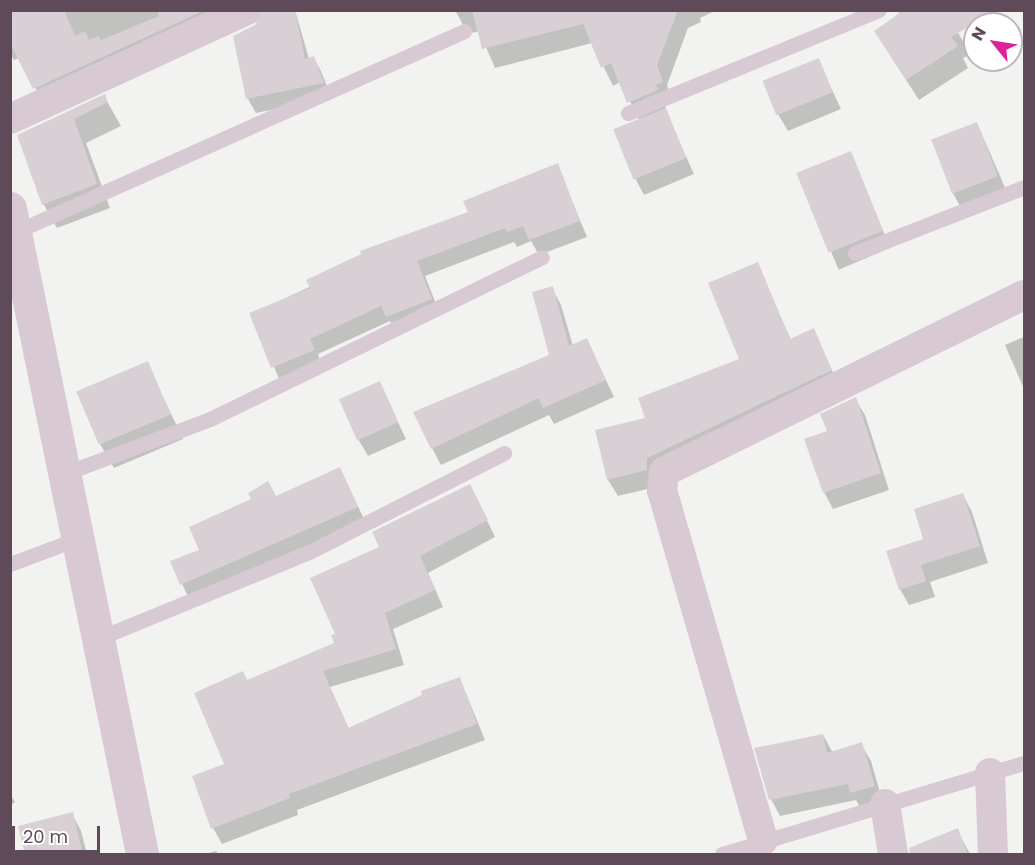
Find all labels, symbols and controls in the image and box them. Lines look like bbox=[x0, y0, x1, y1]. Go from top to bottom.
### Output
north arrow bbox=[963, 12, 1023, 72]
text: N bbox=[966, 23, 992, 45]
scale bar bbox=[15, 814, 104, 852]
text: 20 m bbox=[23, 824, 68, 849]

